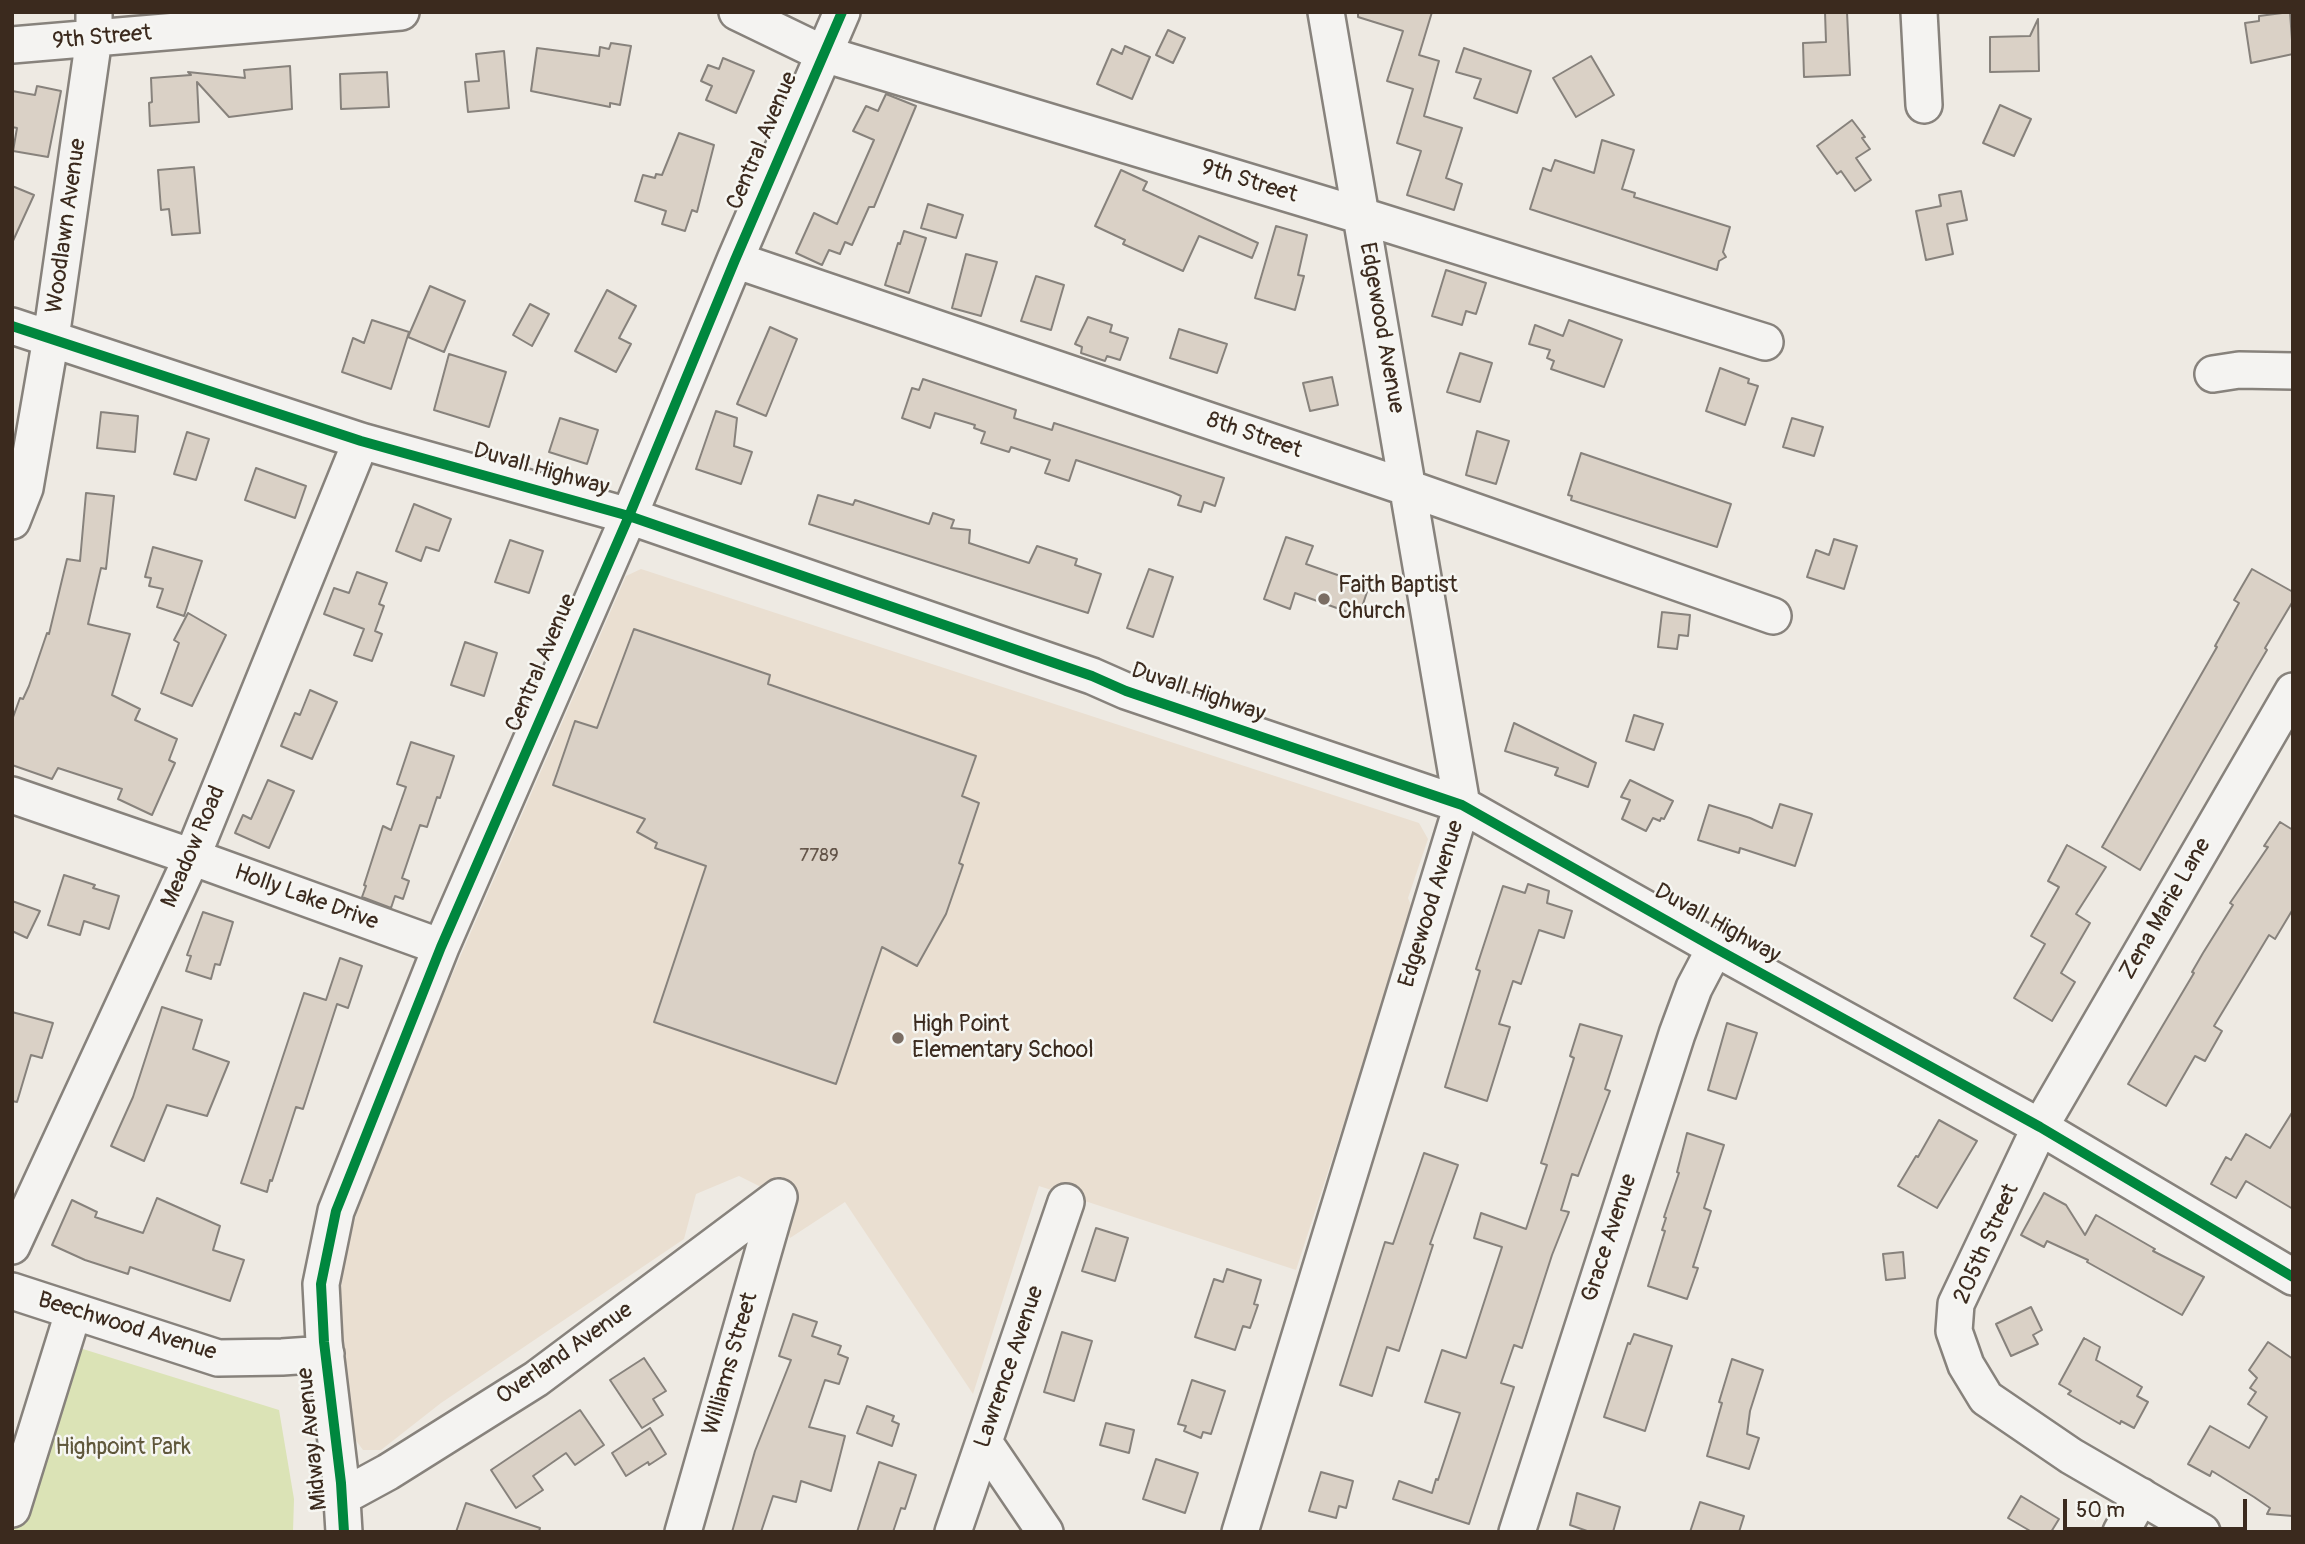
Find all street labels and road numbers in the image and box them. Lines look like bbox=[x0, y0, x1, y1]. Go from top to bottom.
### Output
street label: 9th Street bbox=[51, 20, 153, 56]
street label: Central Avenue bbox=[722, 68, 804, 214]
street label: Woodlawn Avenue bbox=[41, 137, 93, 315]
street label: 9th Street bbox=[1198, 154, 1300, 210]
street label: Edgewood Avenue bbox=[1352, 240, 1410, 416]
street label: 8th Street bbox=[1203, 407, 1305, 465]
street label: Duvall Highway bbox=[470, 437, 612, 503]
street label: Central Avenue bbox=[501, 590, 583, 736]
street label: Duvall Highway bbox=[1127, 657, 1269, 729]
street label: Meadow Road bbox=[156, 782, 232, 912]
street label: Edgewood Avenue bbox=[1393, 817, 1471, 991]
street label: Zena Marie Lane bbox=[2114, 833, 2218, 985]
street label: Holly Lake Drive bbox=[230, 859, 382, 937]
street label: Duvall Highway bbox=[1649, 878, 1785, 970]
street label: Grace Avenue bbox=[1576, 1171, 1644, 1305]
street label: 205th Street bbox=[1948, 1180, 2026, 1308]
street label: Lawrence Avenue bbox=[969, 1282, 1051, 1452]
street label: Beechwood Avenue bbox=[34, 1287, 220, 1367]
street label: Williams Street bbox=[697, 1289, 765, 1439]
street label: Overland Avenue bbox=[492, 1297, 638, 1411]
street label: Midway Avenue bbox=[292, 1366, 334, 1512]

